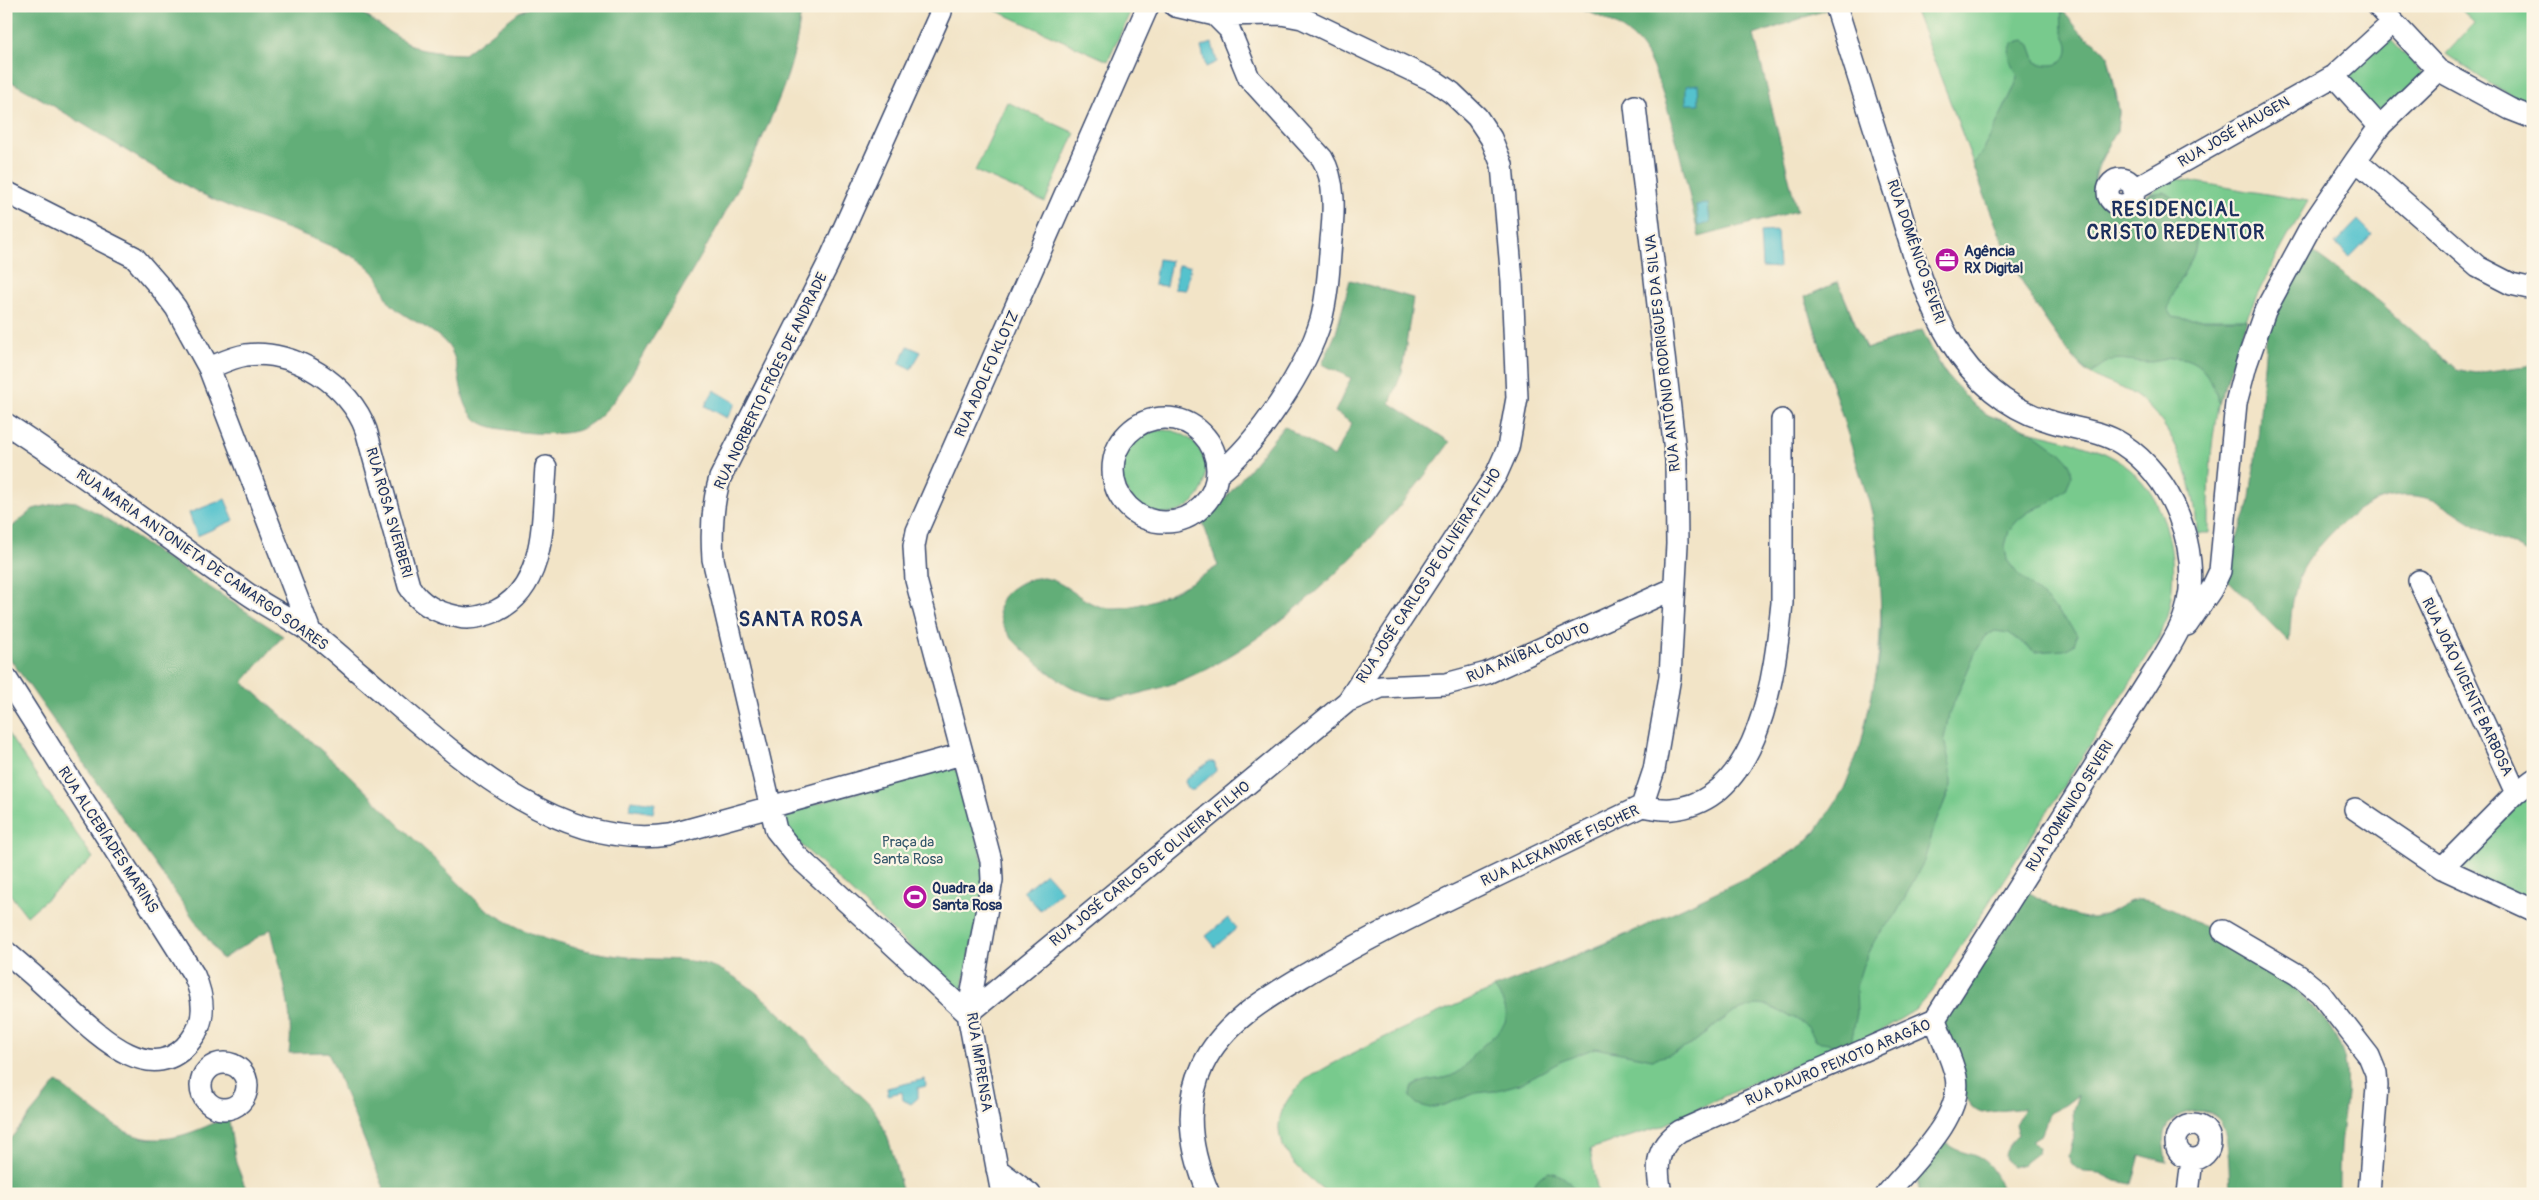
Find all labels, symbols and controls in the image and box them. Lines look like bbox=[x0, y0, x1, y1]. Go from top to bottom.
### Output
street label: RUA JOSÉ HAUGEN bbox=[2175, 92, 2293, 172]
street label: RUA DOMÊNICO SEVERI bbox=[1882, 177, 1950, 327]
district label: RESIDENCIAL CRISTO REDENTOR bbox=[2087, 197, 2265, 245]
street label: RUA ANTÔNIO RODRIGUES DA SILVA bbox=[1641, 233, 1685, 473]
place label: Agência RX Digital bbox=[1964, 242, 2023, 278]
office icon: Agência RX Digital bbox=[1934, 247, 1960, 273]
street label: RUA NORBERTO FRÓES DE ANDRADE bbox=[710, 269, 832, 493]
street label: RUA ADOLFO KLOTZ bbox=[951, 308, 1023, 440]
street label: RUA ROSA SVERBERI bbox=[361, 446, 417, 580]
street label: RUA MARIA ANTONIETA DE CAMARGO SOARES bbox=[72, 465, 332, 655]
street label: RUA JOSÉ CARLOS DE OLIVEIRA FILHO bbox=[1352, 465, 1506, 687]
street label: RUA JOÃO VICENTE BARBOSA bbox=[2417, 595, 2517, 779]
district label: SANTA ROSA bbox=[739, 607, 863, 632]
street label: RUA ANÍBAL COUTO bbox=[1464, 619, 1592, 687]
street label: RUA DOMENICO SEVERI bbox=[2022, 737, 2118, 875]
street label: RUA ALCEBÍADES MARINS bbox=[54, 763, 162, 917]
street label: RUA JOSÉ CARLOS DE OLIVEIRA FILHO bbox=[1046, 777, 1254, 951]
street label: RUA ALEXANDRE FISCHER bbox=[1478, 801, 1642, 891]
park label: Praça da Santa Rosa bbox=[873, 833, 943, 869]
place label: Quadra da Santa Rosa bbox=[932, 879, 1002, 915]
sports icon: Quadra da Santa Rosa bbox=[902, 884, 928, 910]
street label: RUA IMPRENSA bbox=[962, 1011, 996, 1113]
street label: RUA DAURO PEIXOTO ARAGÃO bbox=[1743, 1015, 1933, 1111]

